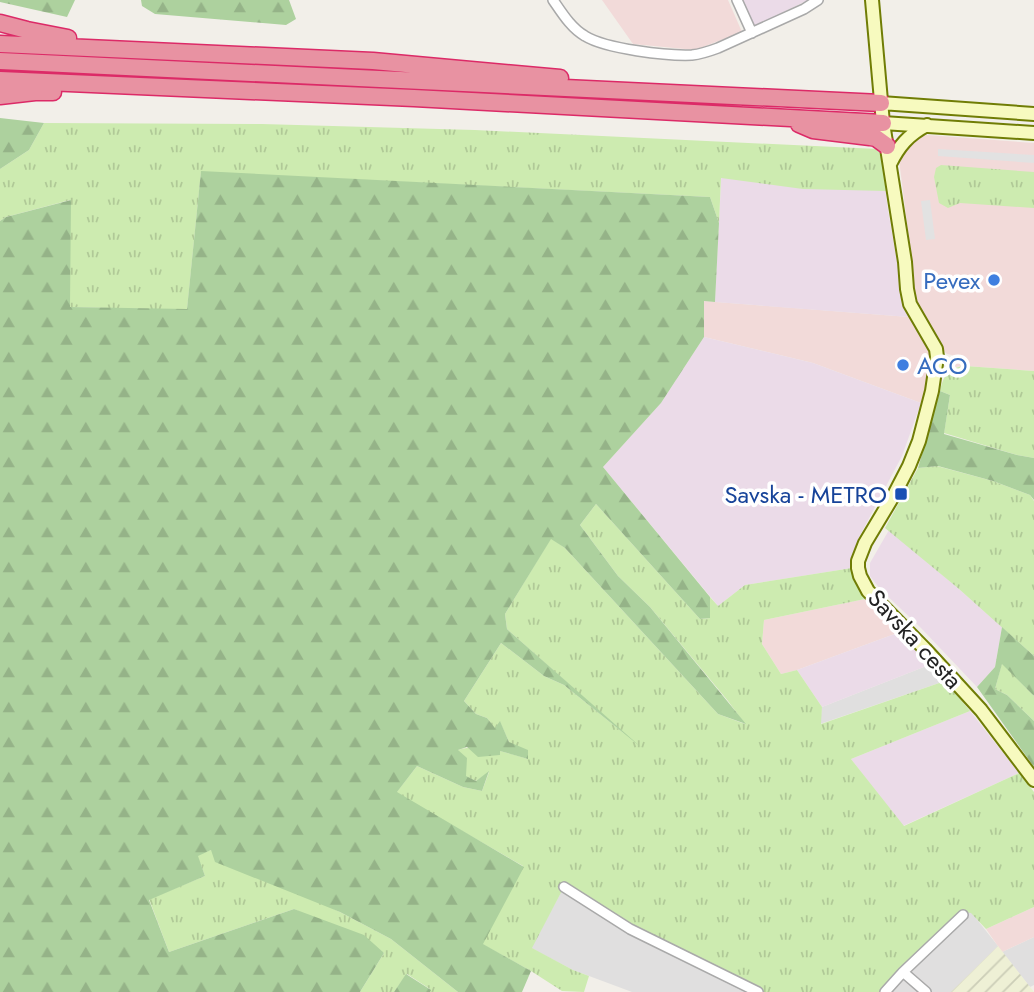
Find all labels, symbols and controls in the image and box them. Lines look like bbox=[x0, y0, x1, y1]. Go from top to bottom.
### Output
place label: Pevex bbox=[923, 263, 981, 298]
marker: Pevex bbox=[986, 272, 1002, 288]
place label: ACO bbox=[917, 348, 968, 383]
marker: ACO bbox=[895, 357, 911, 373]
place label: Savska - METRO bbox=[724, 477, 887, 512]
marker: Savska - METRO bbox=[893, 486, 909, 502]
street label: Savska cesta bbox=[860, 581, 970, 697]

